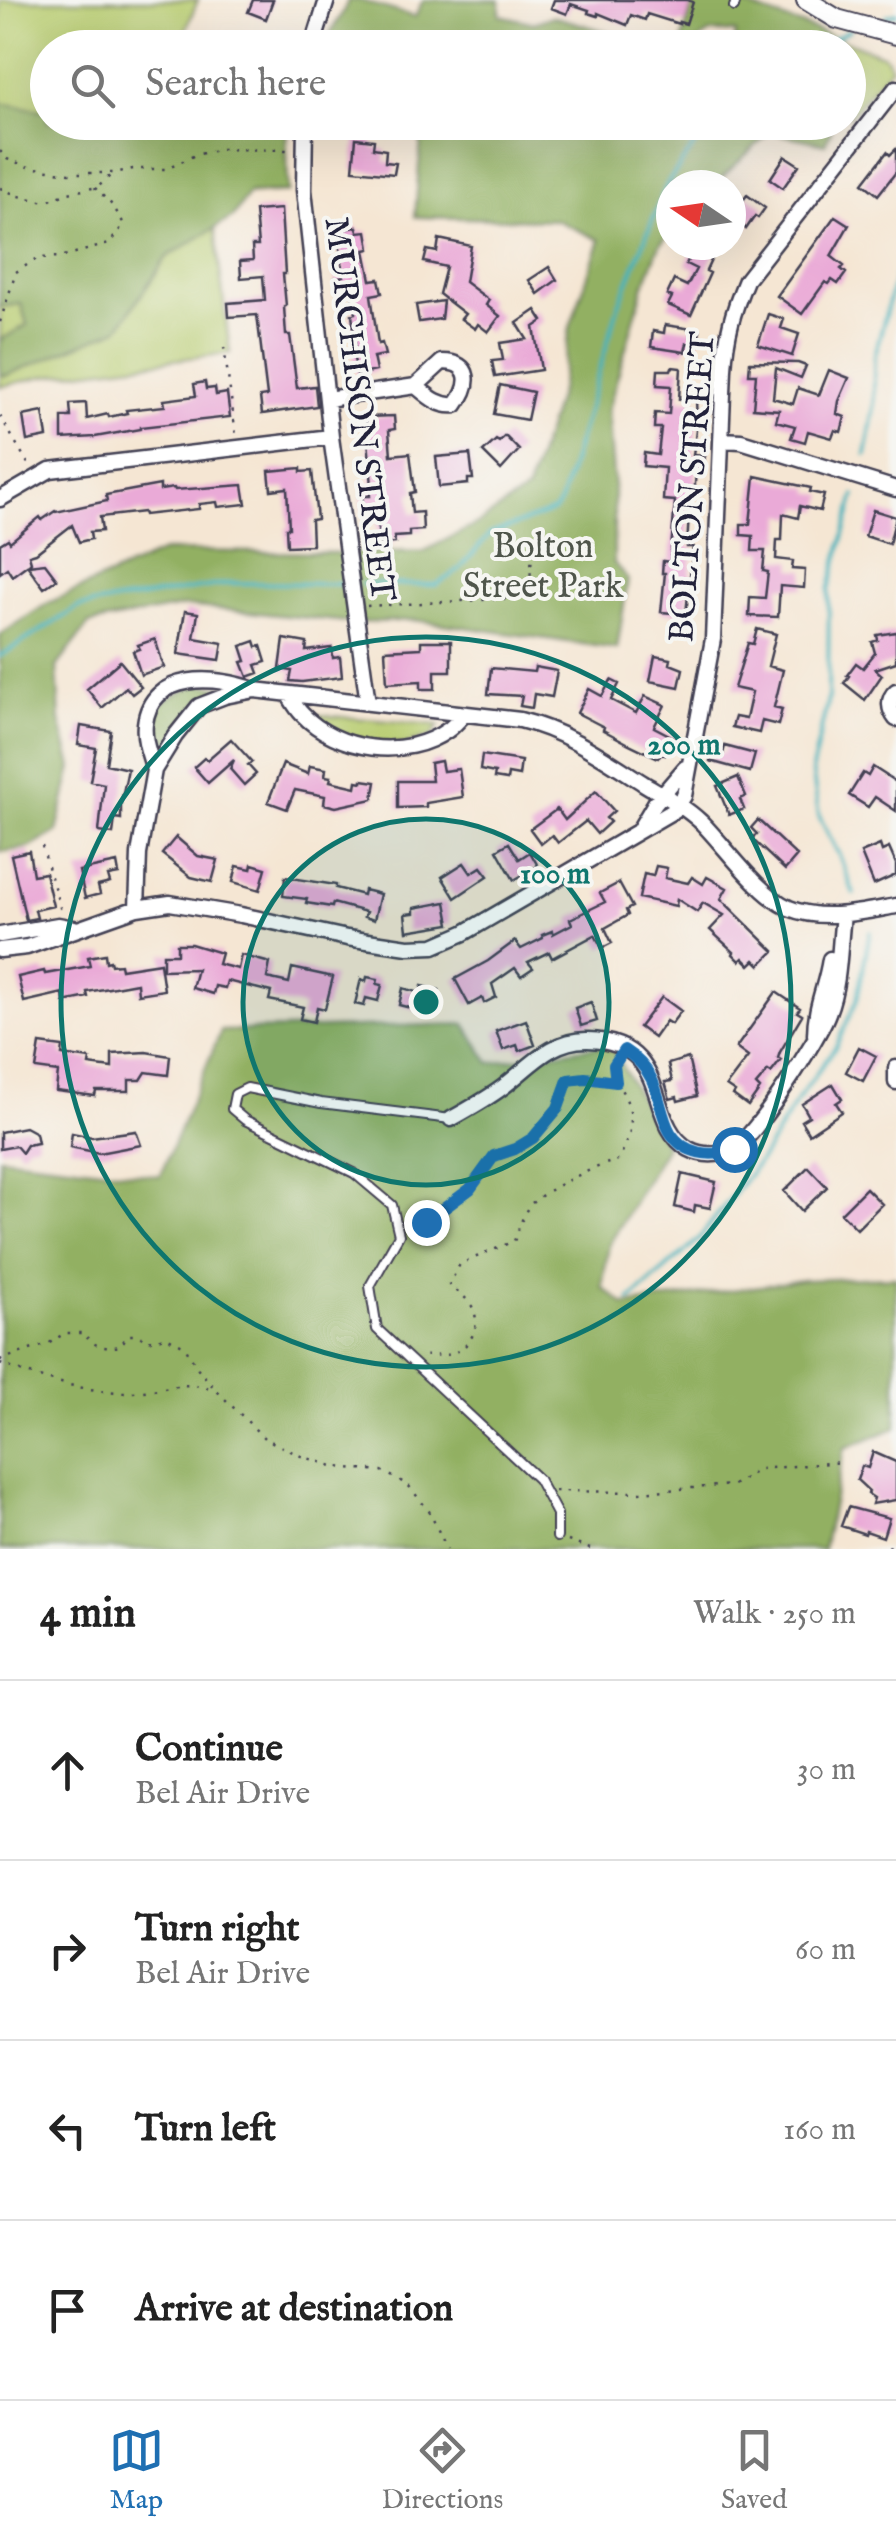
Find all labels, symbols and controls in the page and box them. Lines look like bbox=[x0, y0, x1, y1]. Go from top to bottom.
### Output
search box bbox=[30, 30, 866, 140]
icon: search bbox=[65, 58, 120, 113]
text: Search here bbox=[145, 61, 326, 109]
north arrow bbox=[656, 170, 746, 260]
street label: MURCHISON STREET bbox=[313, 215, 404, 604]
street label: BOLTON STREET bbox=[660, 330, 727, 644]
park label: Bolton Street Park bbox=[462, 525, 624, 610]
text: 200 m bbox=[647, 727, 721, 765]
text: 100 m bbox=[520, 856, 590, 894]
centre of rings bbox=[408, 984, 444, 1020]
route start bbox=[712, 1127, 758, 1173]
route end bbox=[404, 1200, 450, 1246]
text: 4 min bbox=[40, 1588, 136, 1641]
text: Walk · 250 m bbox=[693, 1594, 856, 1635]
text: Continue bbox=[135, 1726, 283, 1774]
icon: ahead bbox=[40, 1743, 95, 1798]
text: 30 m bbox=[797, 1750, 856, 1791]
text: Bel Air Drive bbox=[135, 1774, 310, 1815]
text: Turn right bbox=[135, 1906, 299, 1954]
icon: right bbox=[40, 1923, 95, 1978]
text: 60 m bbox=[795, 1930, 856, 1971]
text: Bel Air Drive bbox=[135, 1954, 310, 1995]
icon: left bbox=[40, 2103, 95, 2158]
text: Turn left bbox=[135, 2106, 276, 2154]
text: 160 m bbox=[783, 2110, 856, 2151]
icon: arrive bbox=[40, 2283, 95, 2338]
text: Arrive at destination bbox=[135, 2286, 453, 2334]
tab: Map bbox=[109, 2423, 164, 2518]
tab: Directions bbox=[381, 2423, 503, 2518]
tab: Saved bbox=[721, 2423, 787, 2518]

